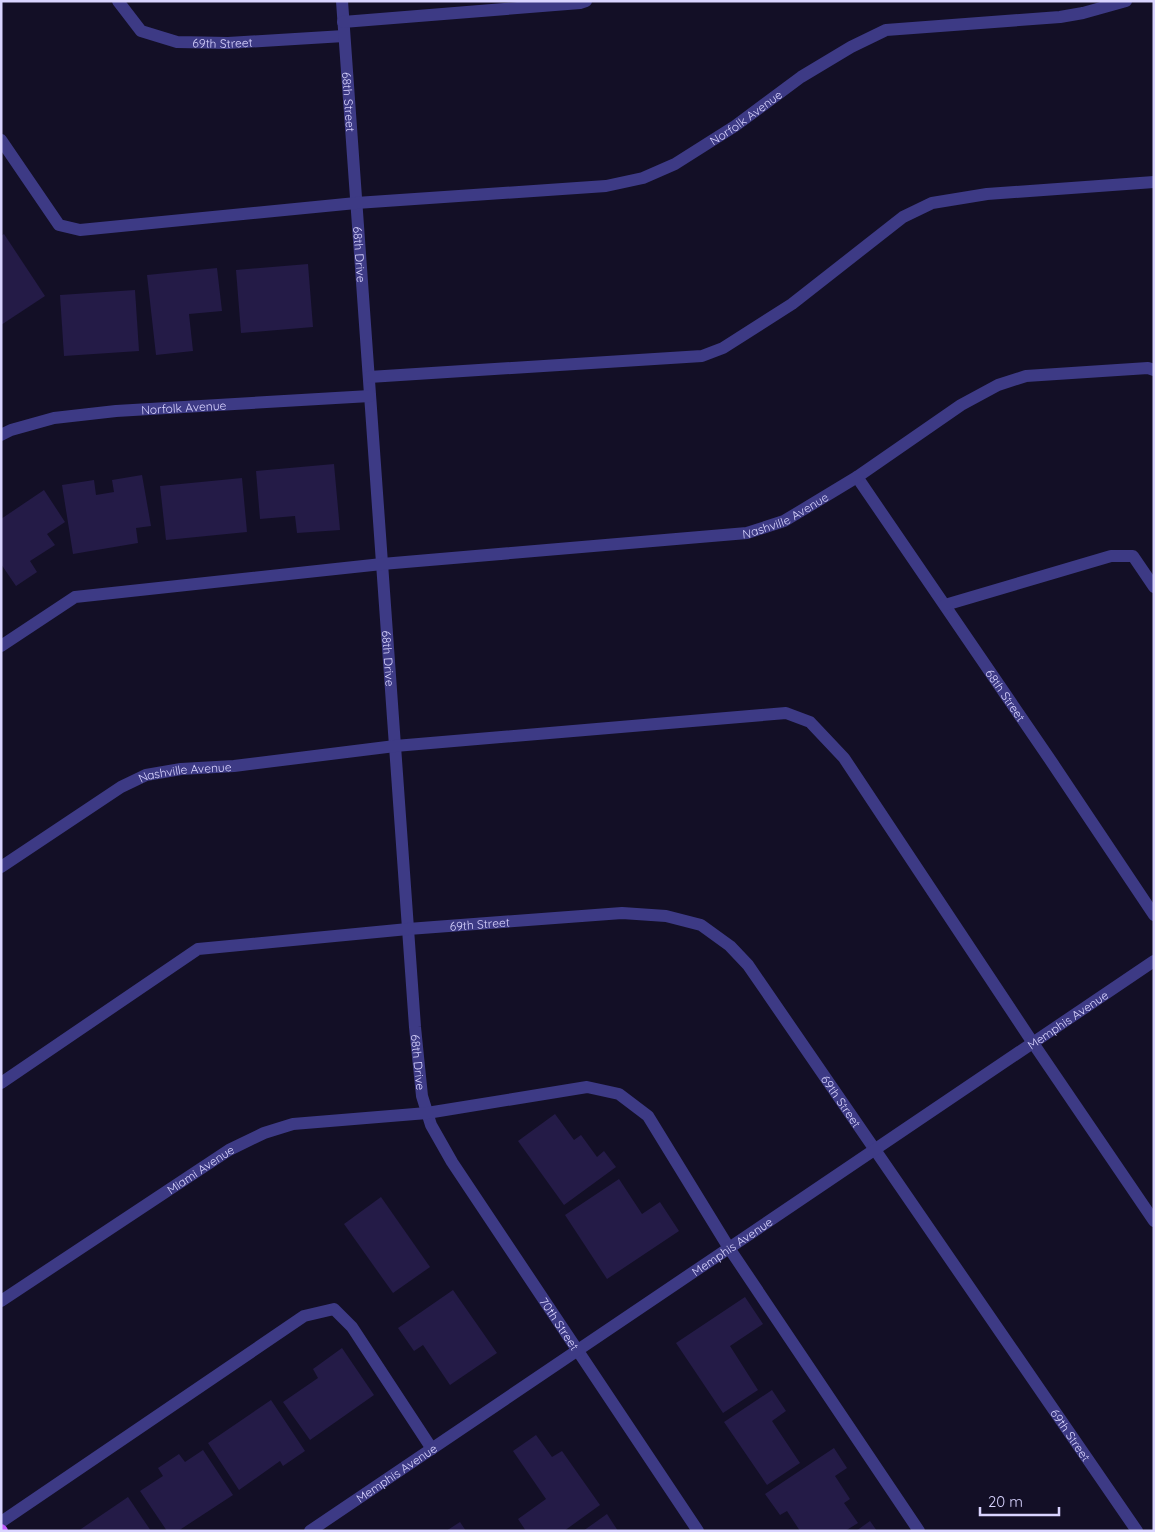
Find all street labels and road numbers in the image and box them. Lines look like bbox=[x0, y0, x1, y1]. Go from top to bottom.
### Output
street label: 69th Street bbox=[192, 34, 253, 51]
street label: 68th Street bbox=[340, 71, 359, 132]
street label: Norfolk Avenue bbox=[707, 86, 785, 148]
street label: 68th Drive bbox=[351, 226, 370, 283]
street label: Norfolk Avenue bbox=[141, 397, 227, 417]
street label: Nashville Avenue bbox=[742, 489, 831, 541]
street label: 68th Drive bbox=[379, 630, 398, 687]
street label: 68th Street bbox=[983, 666, 1029, 724]
street label: Nashville Avenue bbox=[136, 759, 232, 785]
street label: 69th Street bbox=[449, 914, 510, 933]
street label: Memphis Avenue bbox=[1024, 987, 1111, 1052]
street label: 68th Drive bbox=[408, 1034, 429, 1091]
street label: 69th Street bbox=[818, 1072, 865, 1130]
street label: Miami Avenue bbox=[164, 1141, 236, 1197]
street label: Memphis Avenue bbox=[689, 1213, 775, 1279]
street label: 70th Street bbox=[537, 1294, 583, 1353]
street label: 69th Street bbox=[1048, 1406, 1094, 1464]
street label: Memphis Avenue bbox=[353, 1440, 440, 1505]

